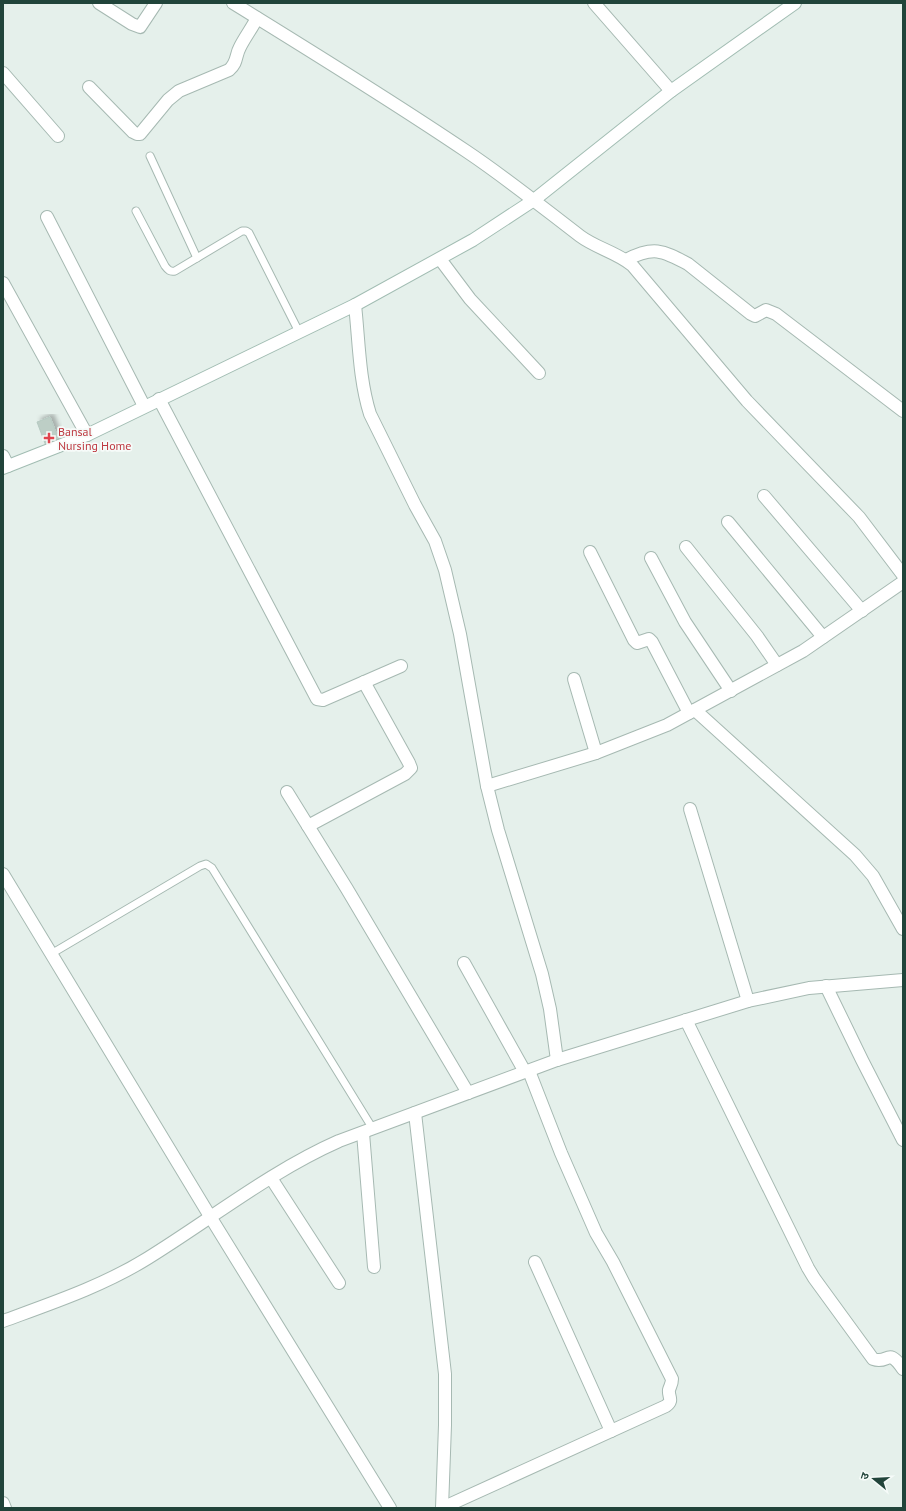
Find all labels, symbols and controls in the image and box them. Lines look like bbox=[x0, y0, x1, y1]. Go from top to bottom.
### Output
place label: Bansal Nursing Home bbox=[58, 424, 131, 453]
marker: Bansal Nursing Home bbox=[43, 432, 55, 444]
north arrow bbox=[854, 1459, 894, 1499]
text: उ bbox=[857, 1470, 872, 1481]

